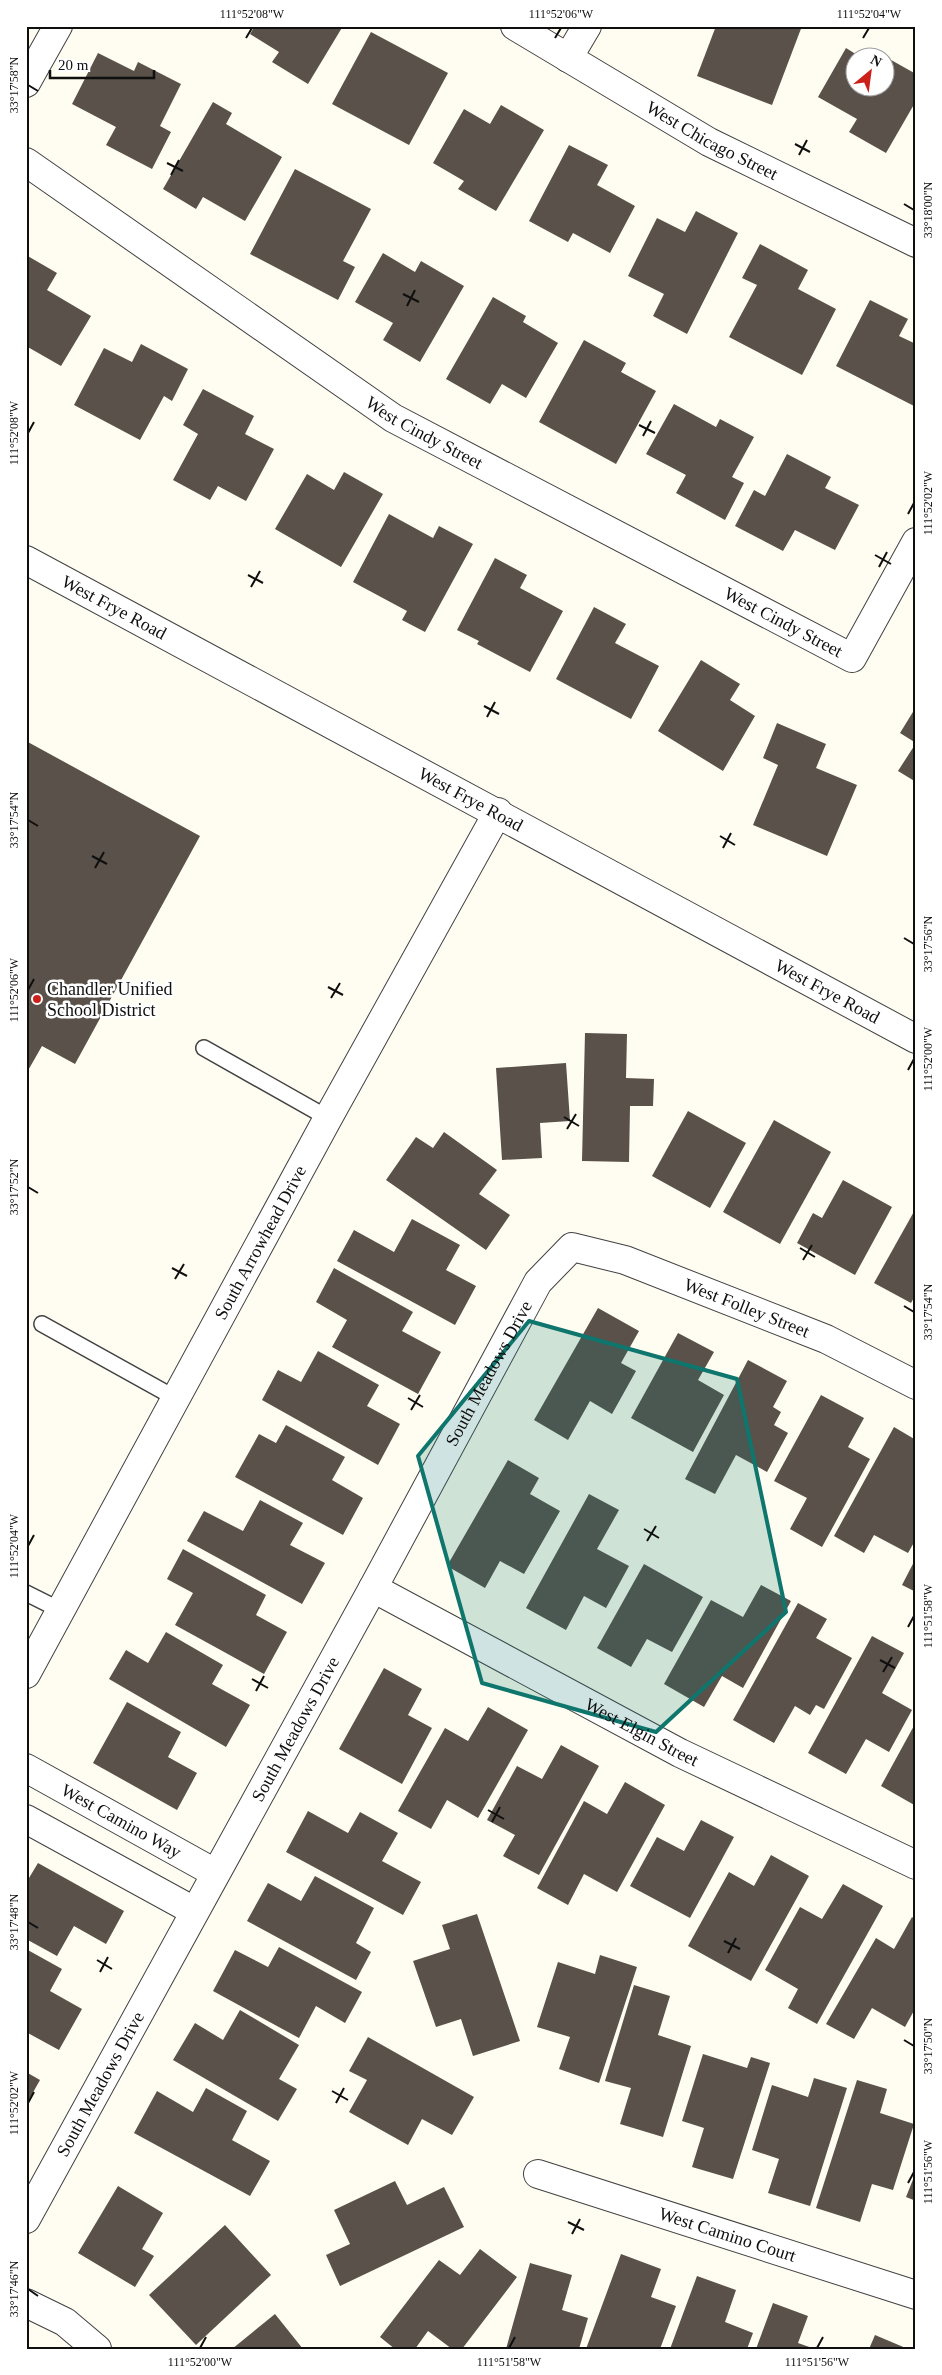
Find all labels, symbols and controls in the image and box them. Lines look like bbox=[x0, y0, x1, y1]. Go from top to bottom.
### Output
text: 111°52'08"W bbox=[220, 7, 285, 21]
text: 111°52'06"W bbox=[529, 7, 594, 21]
text: 111°52'04"W bbox=[837, 7, 902, 21]
scale bar bbox=[50, 48, 154, 80]
north arrow bbox=[844, 48, 894, 98]
text: N bbox=[868, 52, 884, 70]
text: 33°17'58"N bbox=[7, 56, 21, 113]
text: 20 m bbox=[58, 57, 89, 73]
street label: West Chicago Street bbox=[643, 97, 781, 184]
text: 33°18'00"N bbox=[921, 181, 935, 238]
street label: West Cindy Street bbox=[362, 392, 486, 473]
text: 111°52'08"W bbox=[7, 400, 21, 465]
text: 111°52'02"W bbox=[921, 470, 935, 535]
street label: West Frye Road bbox=[58, 571, 170, 644]
street label: West Cindy Street bbox=[721, 583, 846, 661]
street label: West Frye Road bbox=[415, 763, 526, 836]
text: 33°17'54"N bbox=[7, 791, 21, 848]
text: 33°17'56"N bbox=[921, 915, 935, 972]
street label: West Frye Road bbox=[772, 955, 883, 1027]
text: 111°52'06"W bbox=[7, 957, 21, 1022]
place label: Chandler Unified School District bbox=[47, 979, 172, 1020]
marker: Chandler Unified School District bbox=[31, 993, 43, 1005]
text: 111°52'00"W bbox=[921, 1026, 935, 1091]
text: 33°17'52"N bbox=[7, 1158, 21, 1215]
street label: South Arrowhead Drive bbox=[211, 1162, 310, 1323]
street label: West Folley Street bbox=[681, 1274, 812, 1341]
text: 33°17'54"N bbox=[921, 1283, 935, 1340]
street label: South Meadows Drive bbox=[441, 1297, 536, 1449]
text: 111°52'04"W bbox=[7, 1513, 21, 1578]
text: 111°51'58"W bbox=[921, 1583, 935, 1648]
street label: South Meadows Drive bbox=[248, 1653, 343, 1805]
street label: West Elgin Street bbox=[582, 1694, 702, 1770]
street label: West Camino Way bbox=[58, 1780, 185, 1862]
text: 33°17'48"N bbox=[7, 1893, 21, 1950]
street label: South Meadows Drive bbox=[52, 2008, 148, 2160]
text: 33°17'50"N bbox=[921, 2017, 935, 2074]
text: 111°52'02"W bbox=[7, 2070, 21, 2135]
text: 111°51'56"W bbox=[921, 2139, 935, 2204]
street label: West Camino Court bbox=[657, 2203, 799, 2266]
text: 33°17'46"N bbox=[7, 2260, 21, 2317]
text: 111°52'00"W bbox=[168, 2355, 233, 2369]
text: 111°51'58"W bbox=[477, 2355, 542, 2369]
text: 111°51'56"W bbox=[785, 2355, 850, 2369]

